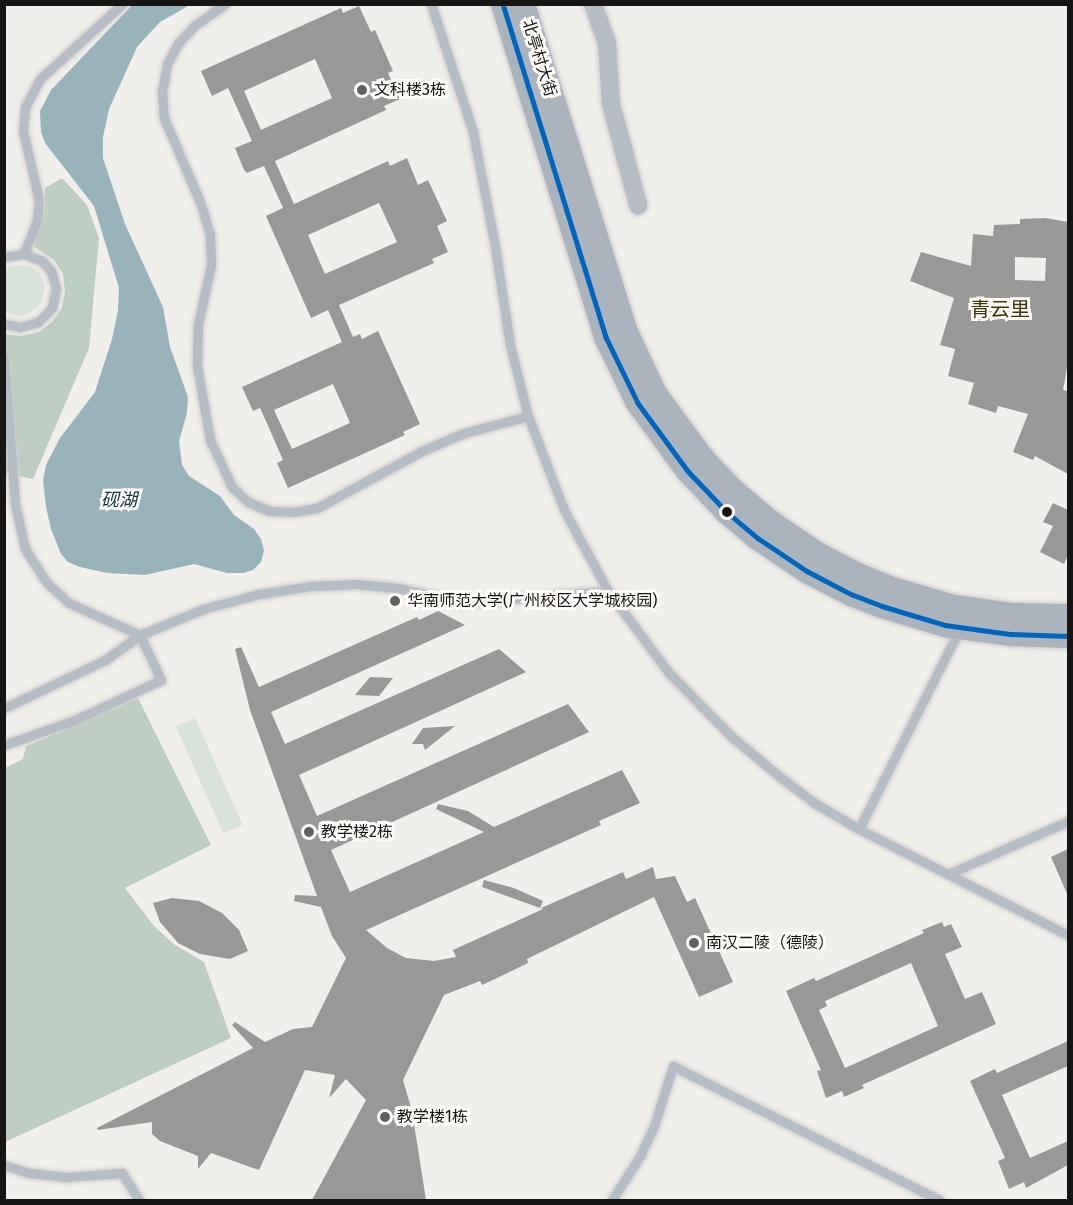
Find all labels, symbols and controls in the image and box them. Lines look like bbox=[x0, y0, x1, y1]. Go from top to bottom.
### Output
street label: 北亭村大街 bbox=[518, 17, 560, 99]
place label: 文科楼3栋 bbox=[374, 80, 446, 100]
marker: 文科楼3栋 bbox=[355, 83, 369, 97]
district label: 青云里 bbox=[970, 297, 1030, 321]
water label: 砚湖 bbox=[101, 489, 137, 511]
unlabelled marker bbox=[721, 506, 733, 518]
place label: 华南师范大学(广州校区大学城校园) bbox=[407, 591, 657, 611]
marker: 华南师范大学(广州校区大学城校园) bbox=[388, 594, 402, 608]
place label: 教学楼2栋 bbox=[321, 822, 393, 842]
marker: 教学楼2栋 bbox=[302, 825, 316, 839]
place label: 南汉二陵（德陵） bbox=[706, 933, 834, 953]
marker: 南汉二陵（德陵） bbox=[687, 936, 701, 950]
place label: 教学楼1栋 bbox=[397, 1107, 468, 1127]
marker: 教学楼1栋 bbox=[378, 1110, 392, 1124]

